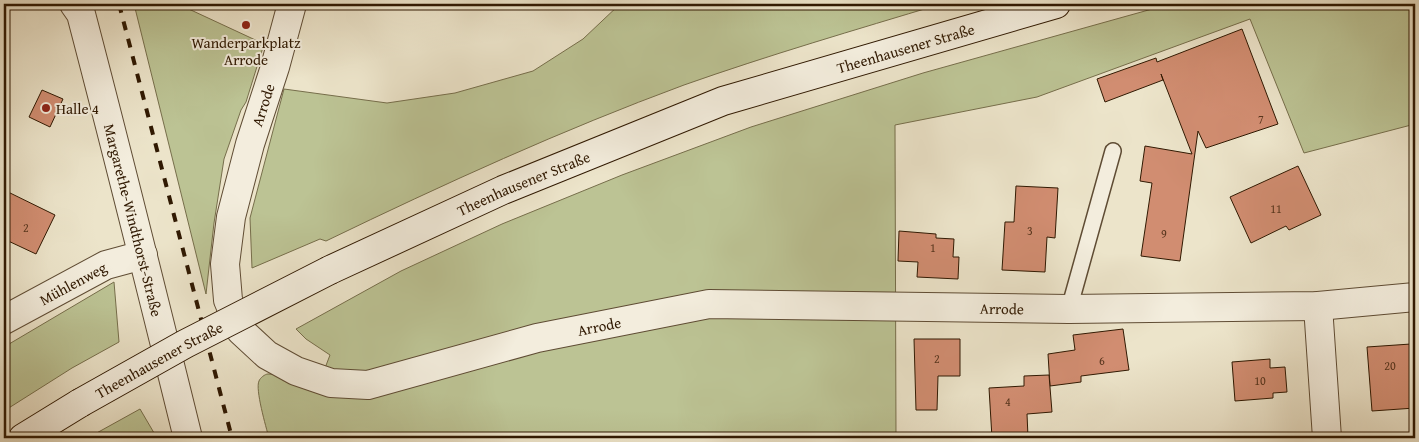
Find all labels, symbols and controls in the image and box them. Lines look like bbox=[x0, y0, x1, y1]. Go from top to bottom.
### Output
street label: Theenhausener Straße bbox=[834, 18, 977, 78]
marker: Wanderparkplatz Arrode bbox=[240, 19, 252, 31]
place label: Wanderparkplatz Arrode bbox=[191, 32, 301, 70]
street label: Arrode bbox=[246, 81, 280, 129]
place label: Halle 4 bbox=[56, 98, 99, 119]
marker: Halle 4 bbox=[40, 102, 52, 114]
house number: 7 bbox=[1258, 111, 1264, 128]
street label: Margarethe-Windthorst-Straße bbox=[99, 122, 168, 319]
street label: Theenhausener Straße bbox=[453, 145, 593, 220]
house number: 11 bbox=[1270, 200, 1282, 217]
house number: 2 bbox=[23, 219, 29, 236]
house number: 3 bbox=[1027, 222, 1033, 239]
house number: 9 bbox=[1161, 225, 1167, 242]
house number: 1 bbox=[930, 239, 936, 256]
street label: Mühlenweg bbox=[35, 256, 110, 310]
street label: Arrode bbox=[980, 297, 1024, 319]
street label: Arrode bbox=[575, 311, 623, 340]
street label: Theenhausener Straße bbox=[91, 316, 226, 403]
house number: 2 bbox=[934, 350, 940, 367]
house number: 6 bbox=[1099, 352, 1105, 369]
house number: 20 bbox=[1384, 357, 1396, 374]
house number: 10 bbox=[1254, 372, 1266, 389]
house number: 4 bbox=[1005, 393, 1011, 410]

